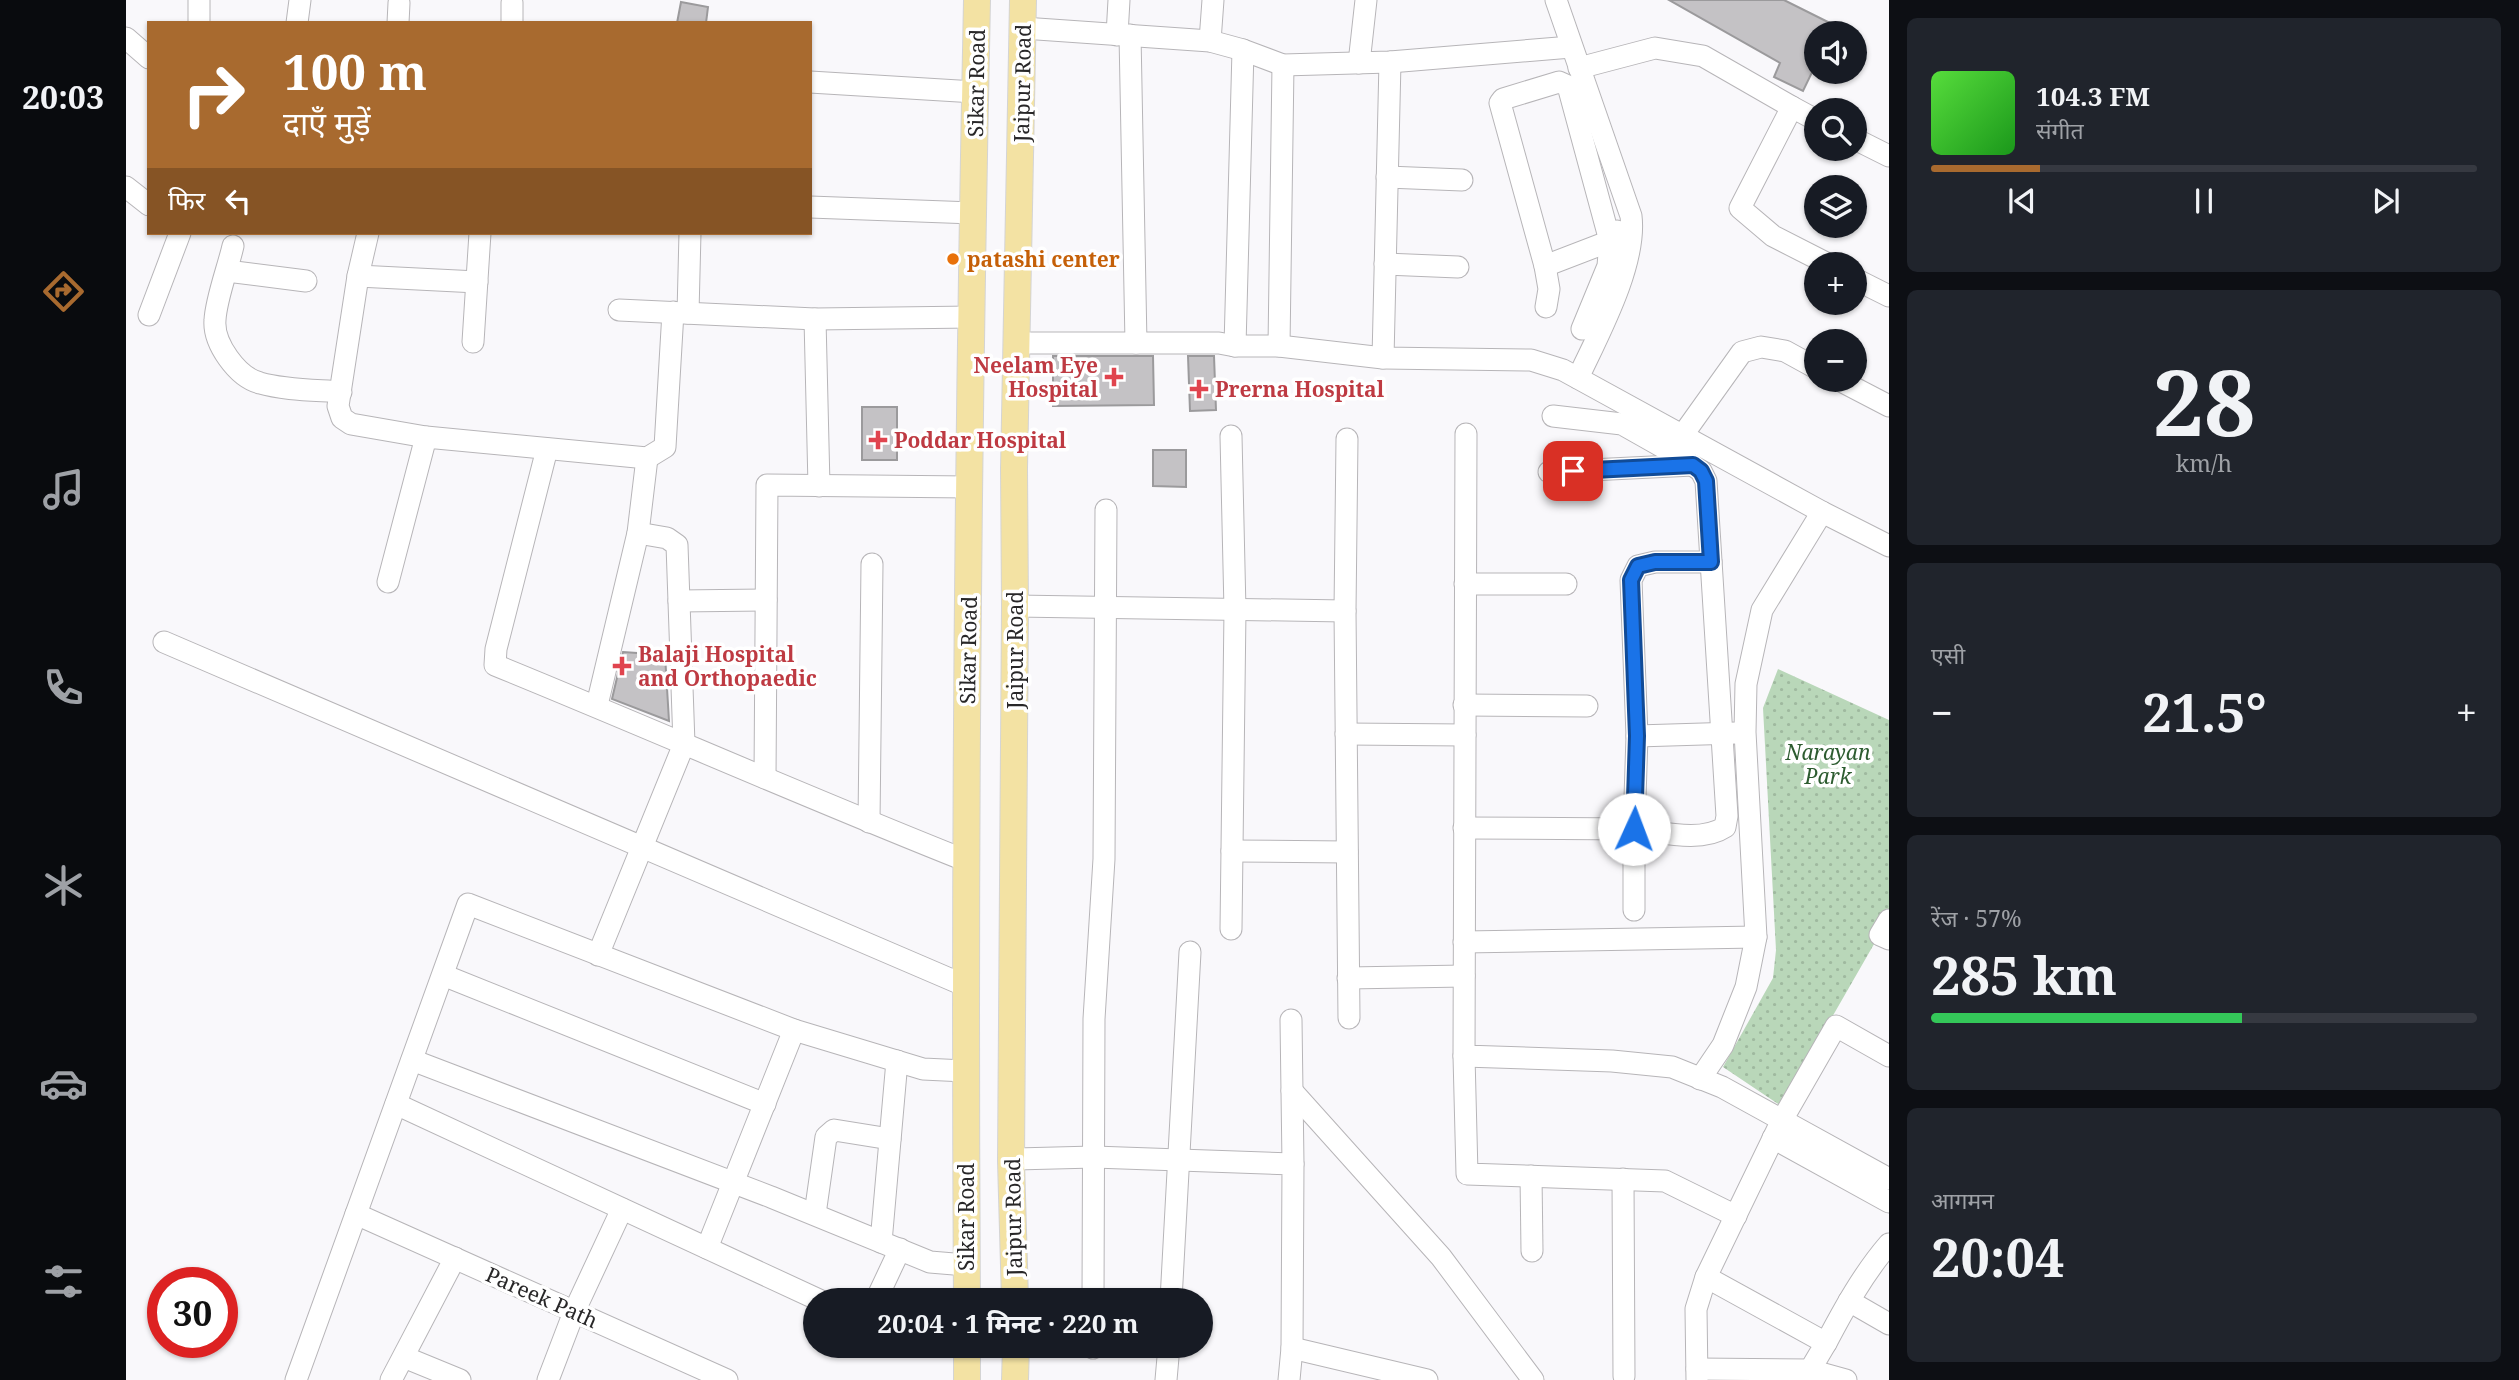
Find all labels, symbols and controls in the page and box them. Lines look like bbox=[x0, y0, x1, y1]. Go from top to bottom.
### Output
map controls bbox=[1804, 21, 1867, 392]
button: sound bbox=[1804, 21, 1867, 84]
street label: Jaipur Road bbox=[1007, 24, 1037, 143]
street label: Sikar Road bbox=[961, 29, 991, 137]
text: 100 m bbox=[283, 38, 427, 104]
icon: right bbox=[168, 49, 259, 140]
text: 20:03 bbox=[22, 75, 104, 118]
text: 104.3 FM bbox=[2036, 78, 2150, 114]
button: search bbox=[1804, 98, 1867, 161]
text: दाएँ मुड़ें bbox=[283, 101, 371, 144]
text: संगीत bbox=[2036, 114, 2084, 146]
button: layers bbox=[1804, 175, 1867, 238]
text: फिर bbox=[168, 182, 205, 218]
icon: left bbox=[219, 182, 257, 220]
icon: previous bbox=[2003, 182, 2041, 220]
icon: pause bbox=[2185, 182, 2223, 220]
icon: next bbox=[2367, 182, 2405, 220]
place label: patashi center bbox=[967, 245, 1120, 273]
marker: patashi center bbox=[945, 251, 961, 267]
button: + bbox=[1804, 252, 1867, 315]
icon: directions bbox=[39, 267, 88, 316]
button: − bbox=[1804, 329, 1867, 392]
text: 28 bbox=[2153, 339, 2255, 463]
place label: Neelam Eye Hospital bbox=[973, 351, 1099, 403]
marker: Neelam Eye Hospital bbox=[1104, 367, 1124, 387]
place label: Prerna Hospital bbox=[1215, 375, 1385, 403]
marker: Prerna Hospital bbox=[1189, 379, 1209, 399]
place label: Poddar Hospital bbox=[894, 426, 1067, 454]
marker: Poddar Hospital bbox=[868, 430, 888, 450]
pin bbox=[1543, 441, 1603, 501]
text: km/h bbox=[2176, 447, 2232, 479]
icon: arrive bbox=[1554, 452, 1592, 490]
icon: music bbox=[39, 465, 88, 514]
street label: Jaipur Road bbox=[1001, 591, 1029, 710]
street label: Sikar Road bbox=[953, 596, 983, 704]
text: एसी bbox=[1931, 639, 1965, 671]
place label: Balaji Hospital and Orthopaedic bbox=[638, 640, 817, 692]
marker: Balaji Hospital and Orthopaedic bbox=[612, 656, 632, 676]
icon: phone bbox=[39, 663, 88, 712]
text: 21.5° bbox=[2142, 676, 2267, 747]
text: − bbox=[1931, 686, 1953, 738]
text: + bbox=[2456, 686, 2477, 738]
park label: Narayan Park bbox=[1784, 738, 1871, 790]
position arrow bbox=[1597, 792, 1671, 866]
icon: climate bbox=[39, 861, 88, 910]
text: रेंज · 57% bbox=[1931, 902, 2022, 934]
text: 285 km bbox=[1931, 939, 2117, 1010]
icon: car bbox=[39, 1059, 88, 1108]
street label: Jaipur Road bbox=[998, 1158, 1028, 1277]
street label: Sikar Road bbox=[952, 1163, 980, 1271]
text: आगमन bbox=[1931, 1184, 1994, 1216]
text: 20:04 bbox=[1931, 1221, 2064, 1292]
icon: filters bbox=[39, 1257, 88, 1306]
street label: Pareek Path bbox=[482, 1260, 602, 1334]
speed limit sign: 30 bbox=[147, 1267, 238, 1358]
text: 20:04 · 1 मिनट · 220 m bbox=[877, 1305, 1139, 1341]

